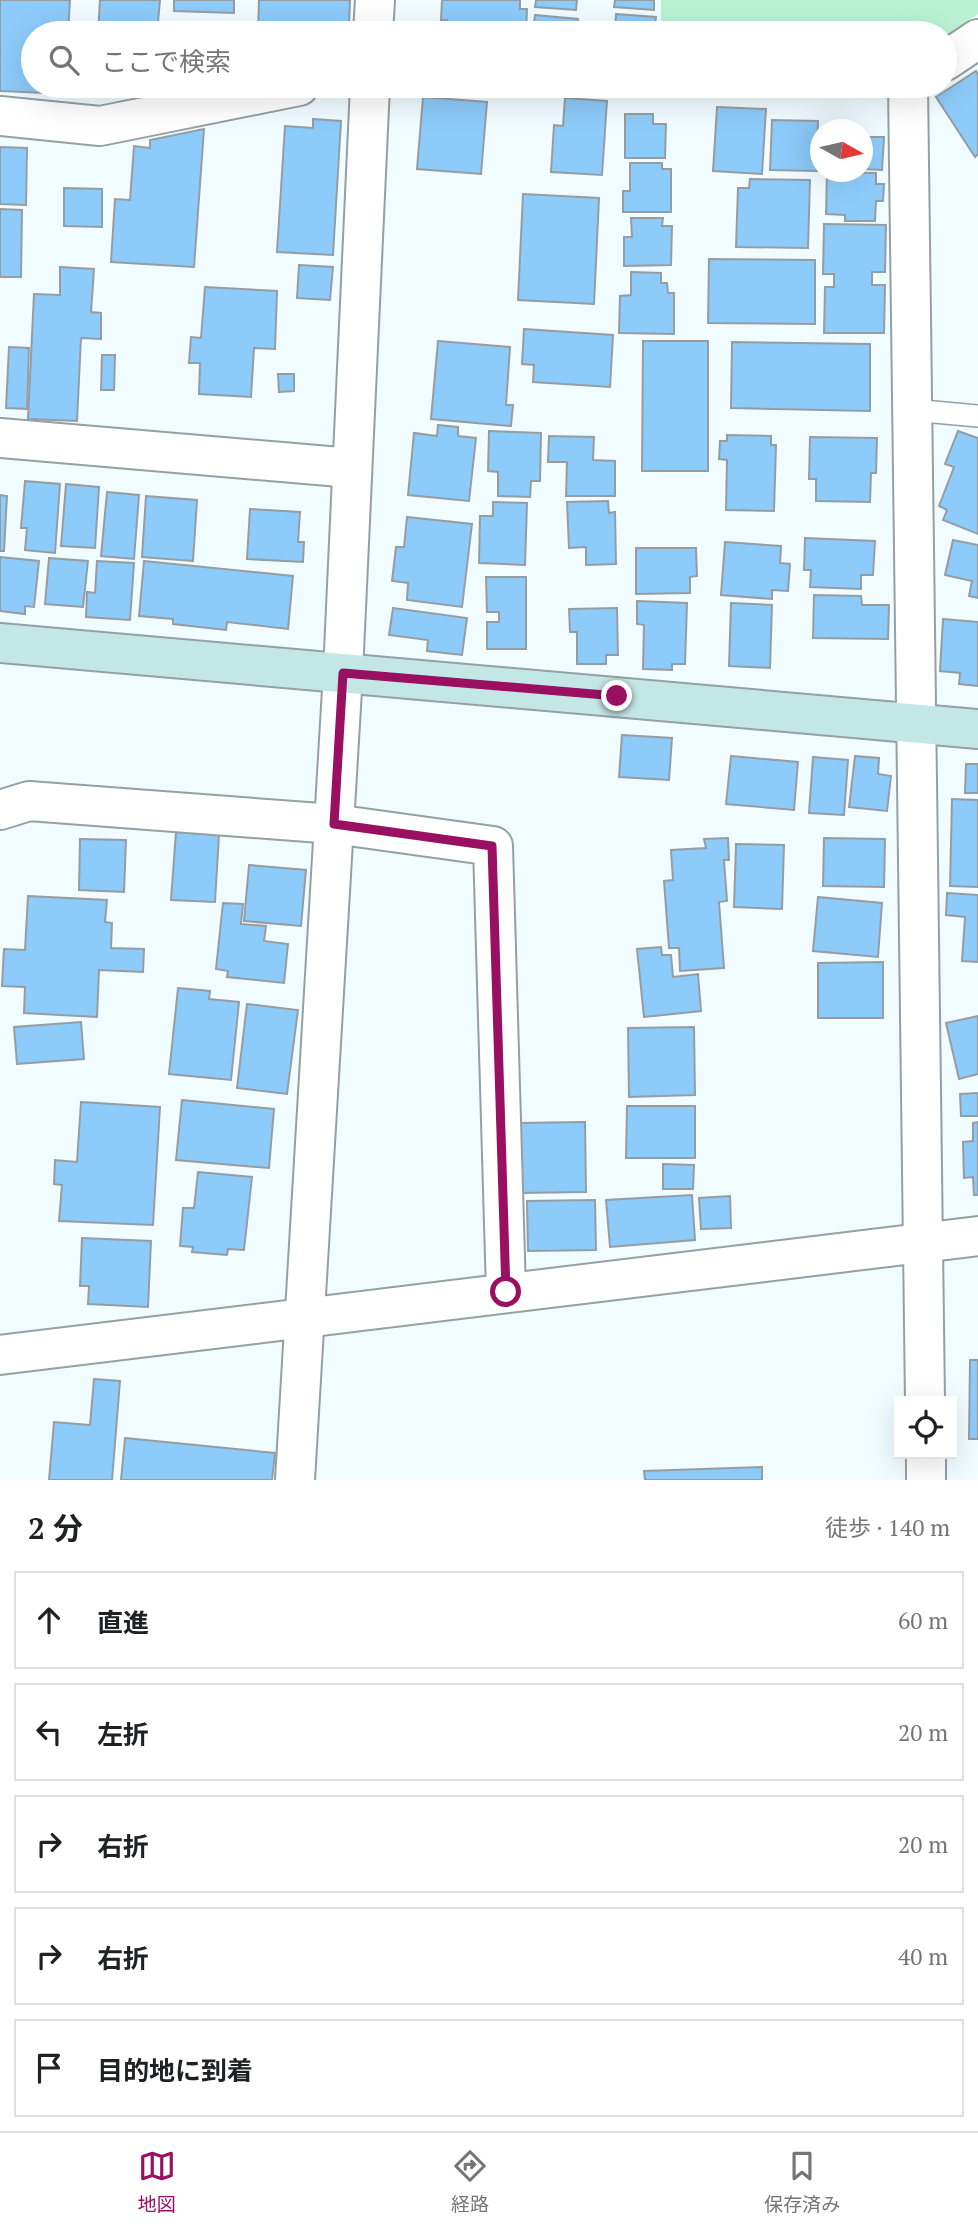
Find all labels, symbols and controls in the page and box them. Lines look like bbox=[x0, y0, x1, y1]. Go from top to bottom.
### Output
search box bbox=[21, 21, 957, 98]
icon: search bbox=[45, 41, 83, 79]
text: ここで検索 bbox=[101, 44, 231, 78]
north arrow bbox=[810, 119, 873, 182]
route end bbox=[601, 680, 632, 711]
route start bbox=[490, 1276, 521, 1307]
map controls bbox=[894, 1396, 957, 1459]
button: locate bbox=[894, 1396, 957, 1459]
text: 2 分 bbox=[28, 1508, 83, 1548]
text: 徒歩 · 140 m bbox=[825, 1512, 950, 1543]
icon: ahead bbox=[30, 1601, 68, 1639]
text: 直進 bbox=[97, 1605, 149, 1639]
text: 60 m bbox=[898, 1605, 948, 1636]
icon: left bbox=[30, 1713, 68, 1751]
text: 左折 bbox=[97, 1717, 149, 1751]
text: 20 m bbox=[898, 1717, 948, 1748]
icon: right bbox=[30, 1825, 68, 1863]
text: 右折 bbox=[97, 1829, 149, 1863]
text: 20 m bbox=[898, 1829, 948, 1860]
icon: right bbox=[30, 1937, 68, 1975]
text: 右折 bbox=[97, 1941, 149, 1975]
text: 40 m bbox=[898, 1941, 948, 1972]
icon: arrive bbox=[30, 2049, 68, 2087]
text: 目的地に到着 bbox=[97, 2053, 253, 2087]
tab: 地図 bbox=[138, 2147, 176, 2216]
tab: 経路 bbox=[451, 2147, 489, 2216]
tab: 保存済み bbox=[764, 2147, 840, 2216]

